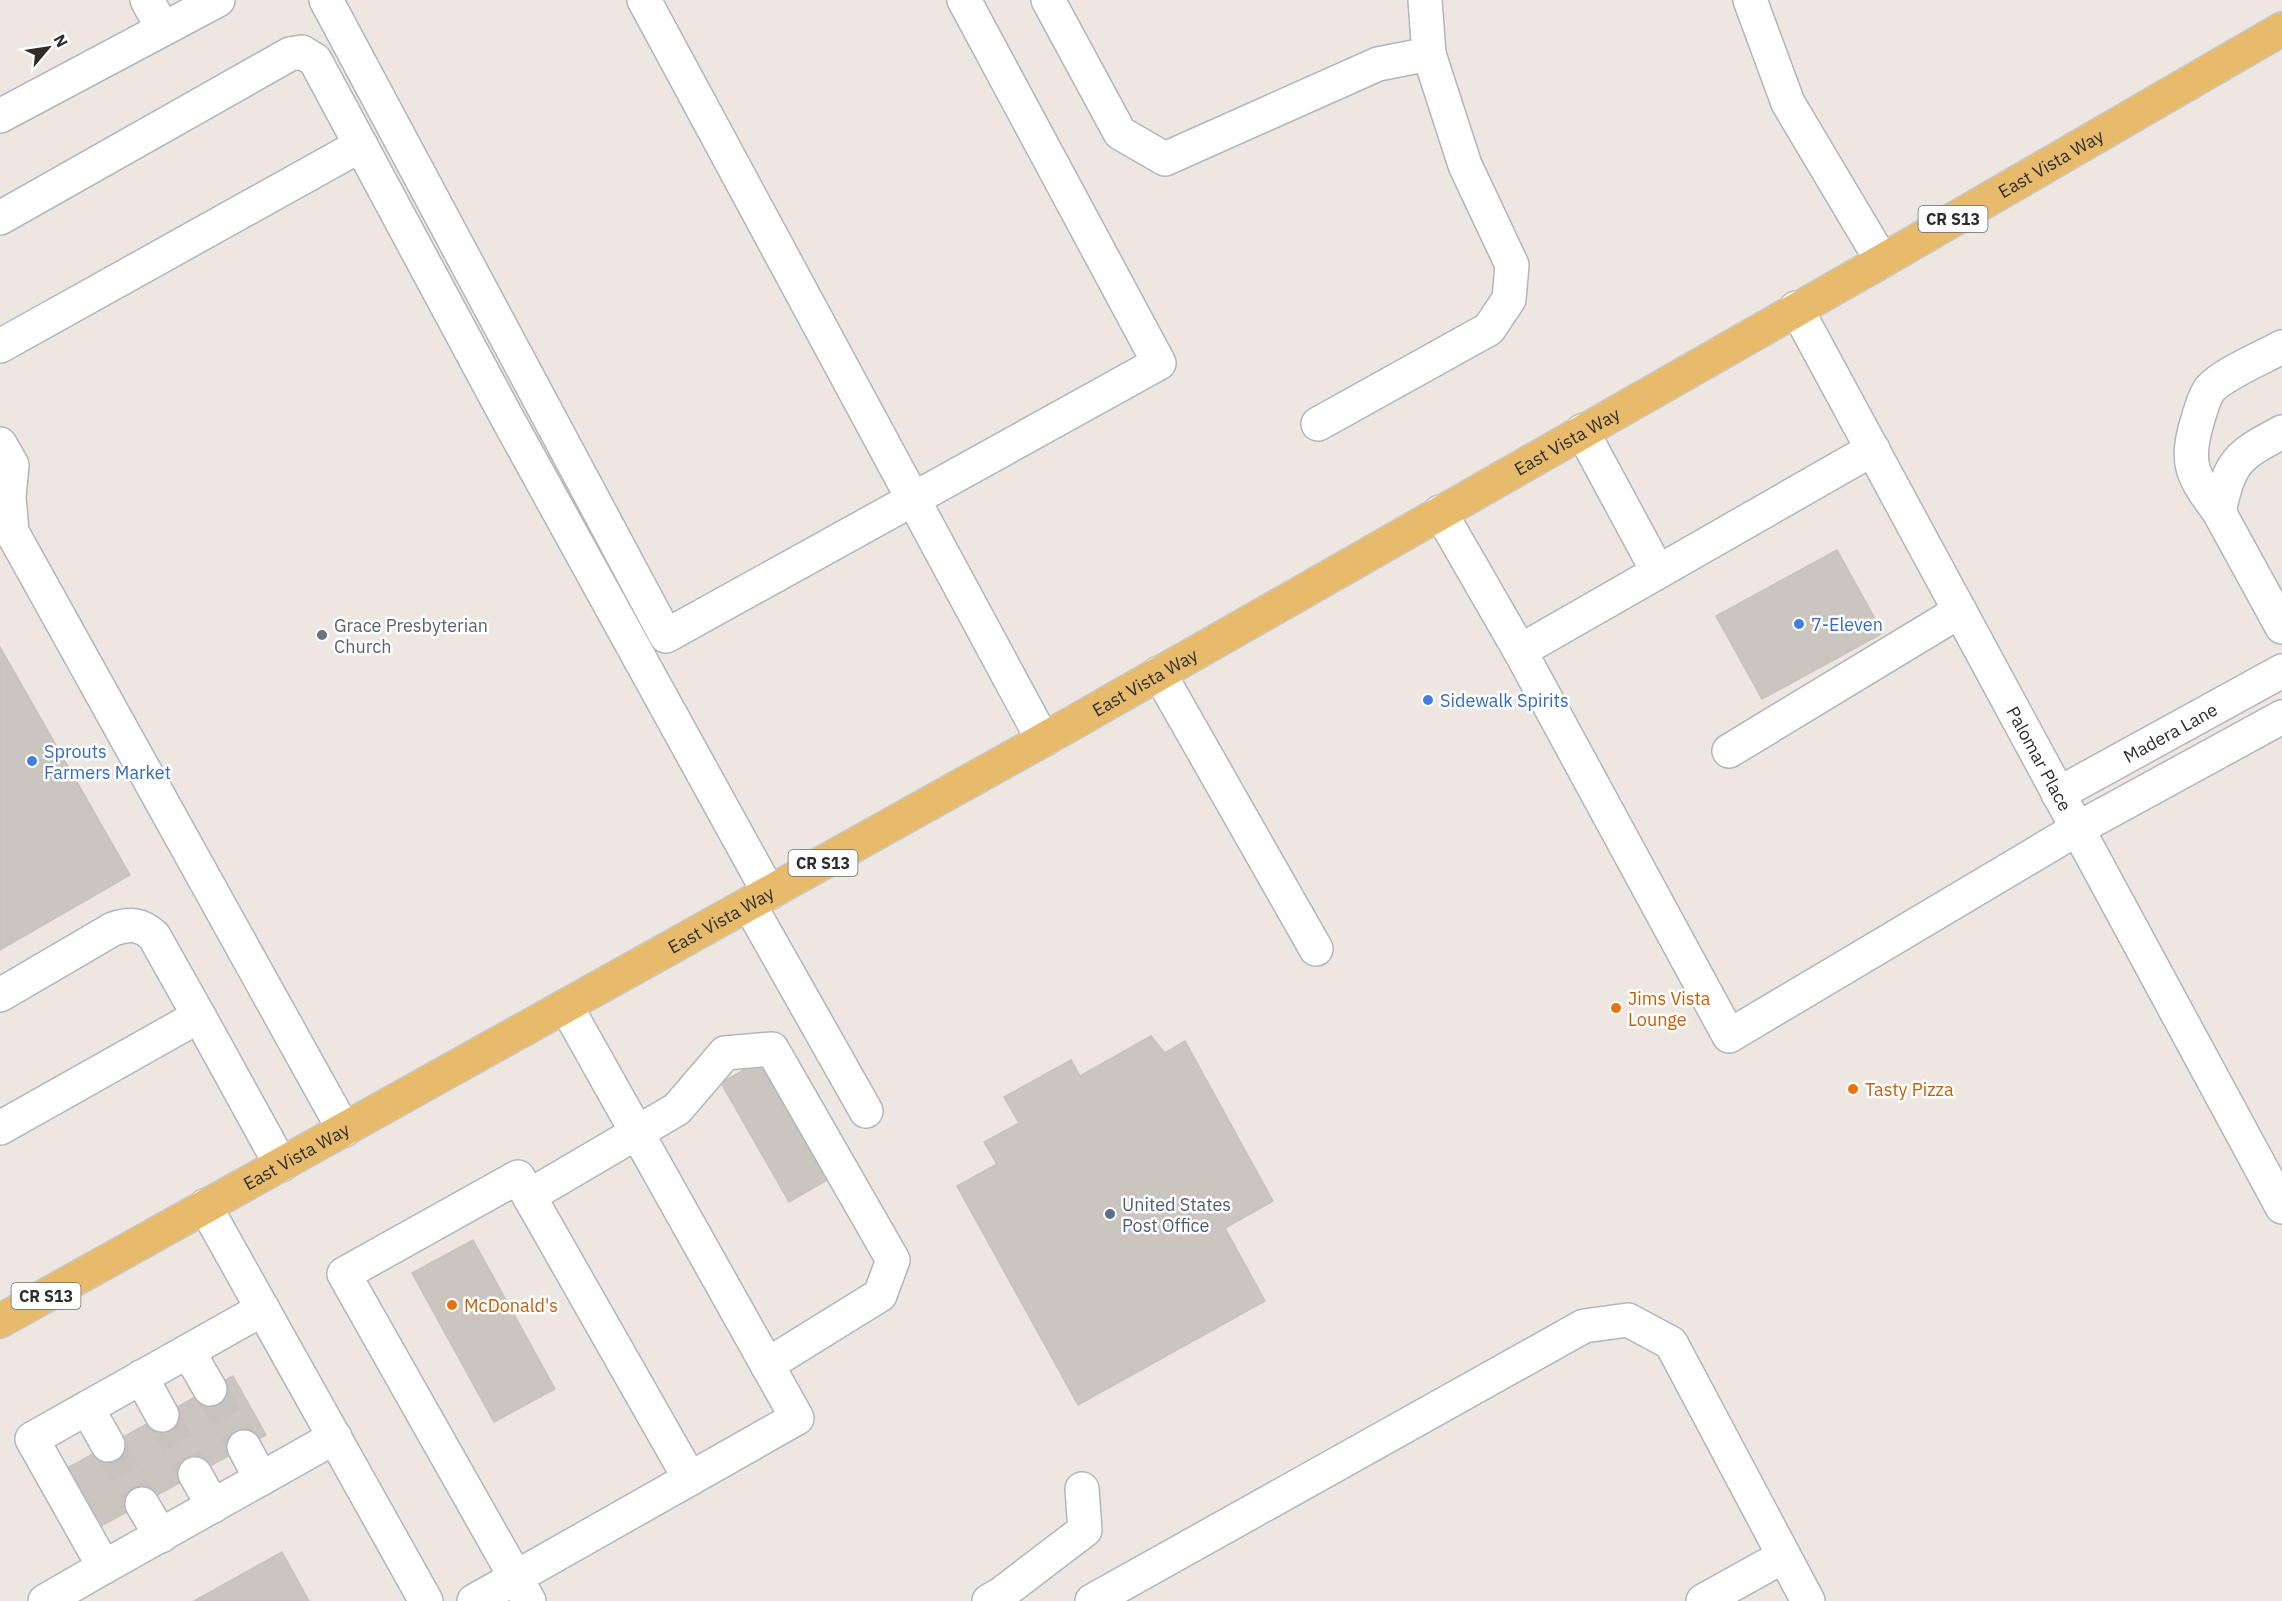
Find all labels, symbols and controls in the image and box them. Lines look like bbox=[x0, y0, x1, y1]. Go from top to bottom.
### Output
north arrow bbox=[18, 18, 78, 78]
text: N bbox=[50, 31, 73, 51]
street label: East Vista Way bbox=[1994, 124, 2108, 203]
road number: CR S13 bbox=[1918, 206, 1988, 232]
street label: East Vista Way bbox=[1510, 402, 1624, 480]
place label: 7-Eleven bbox=[1811, 613, 1883, 636]
place label: Grace Presbyterian Church bbox=[334, 614, 488, 658]
marker: 7-Eleven bbox=[1792, 617, 1806, 631]
marker: Grace Presbyterian Church bbox=[315, 628, 329, 642]
street label: East Vista Way bbox=[1088, 643, 1202, 721]
place label: Sidewalk Spirits bbox=[1440, 689, 1569, 712]
marker: Sidewalk Spirits bbox=[1421, 693, 1435, 707]
street label: Madera Lane bbox=[2119, 697, 2221, 767]
street label: Palomar Place bbox=[2002, 702, 2077, 815]
place label: Sprouts Farmers Market bbox=[44, 740, 171, 784]
marker: Sprouts Farmers Market bbox=[25, 754, 39, 768]
road number: CR S13 bbox=[788, 850, 858, 876]
street label: East Vista Way bbox=[664, 881, 778, 958]
place label: Jims Vista Lounge bbox=[1628, 987, 1711, 1031]
marker: Jims Vista Lounge bbox=[1609, 1001, 1623, 1015]
place label: Tasty Pizza bbox=[1865, 1078, 1954, 1101]
marker: Tasty Pizza bbox=[1846, 1082, 1860, 1096]
street label: East Vista Way bbox=[239, 1117, 353, 1195]
place label: United States Post Office bbox=[1122, 1193, 1231, 1237]
marker: United States Post Office bbox=[1103, 1207, 1117, 1221]
road number: CR S13 bbox=[12, 1283, 80, 1309]
place label: McDonald's bbox=[464, 1294, 558, 1317]
marker: McDonald's bbox=[445, 1298, 459, 1312]

